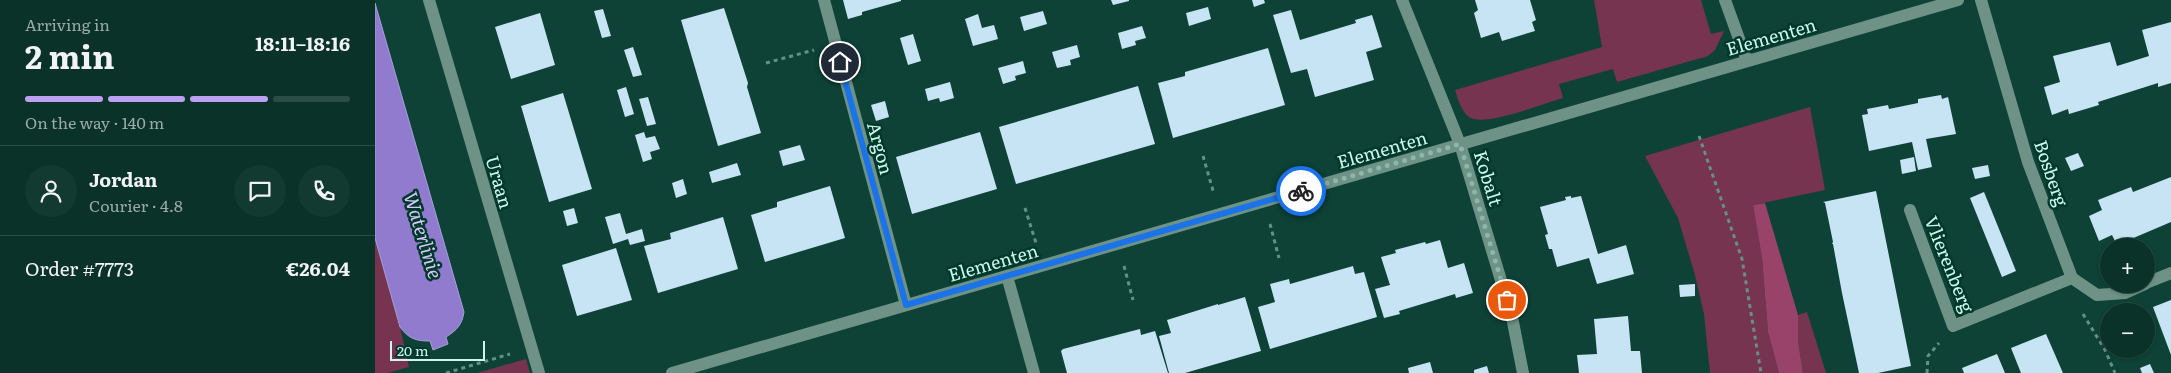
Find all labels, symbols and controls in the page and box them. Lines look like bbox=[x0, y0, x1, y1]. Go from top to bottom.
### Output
street label: Elementen bbox=[1723, 10, 1819, 62]
text: Arriving in bbox=[25, 12, 110, 36]
text: 18:11–18:16 bbox=[255, 29, 350, 57]
text: 2 min bbox=[25, 31, 114, 79]
pin bbox=[819, 41, 861, 83]
icon: home bbox=[826, 48, 854, 76]
text: On the way · 140 m bbox=[25, 110, 164, 134]
street label: Argon bbox=[861, 119, 901, 177]
street label: Elementen bbox=[1334, 123, 1430, 175]
street label: Bosberg bbox=[2028, 136, 2076, 211]
street label: Kobalt bbox=[1468, 147, 1510, 210]
street label: Uraan bbox=[480, 152, 520, 212]
button: person bbox=[25, 165, 77, 217]
text: Jordan bbox=[89, 165, 158, 193]
button: chat bbox=[234, 165, 286, 217]
button: phone bbox=[298, 165, 350, 217]
courier bbox=[1276, 166, 1326, 216]
icon: bike bbox=[1287, 177, 1315, 205]
water label: Waterlinie bbox=[398, 188, 450, 282]
text: Courier · 4.8 bbox=[89, 193, 183, 217]
street label: Vlierenberg bbox=[1918, 212, 1982, 317]
street label: Elementen bbox=[945, 236, 1041, 288]
map controls bbox=[2100, 238, 2155, 358]
button: + bbox=[2100, 238, 2155, 293]
text: Order #7773 bbox=[25, 254, 134, 282]
text: €26.04 bbox=[286, 254, 350, 282]
pin bbox=[1486, 279, 1528, 321]
icon: bag bbox=[1493, 286, 1521, 314]
button: − bbox=[2100, 303, 2155, 358]
scale bar bbox=[390, 338, 485, 361]
text: 20 m bbox=[397, 340, 429, 360]

